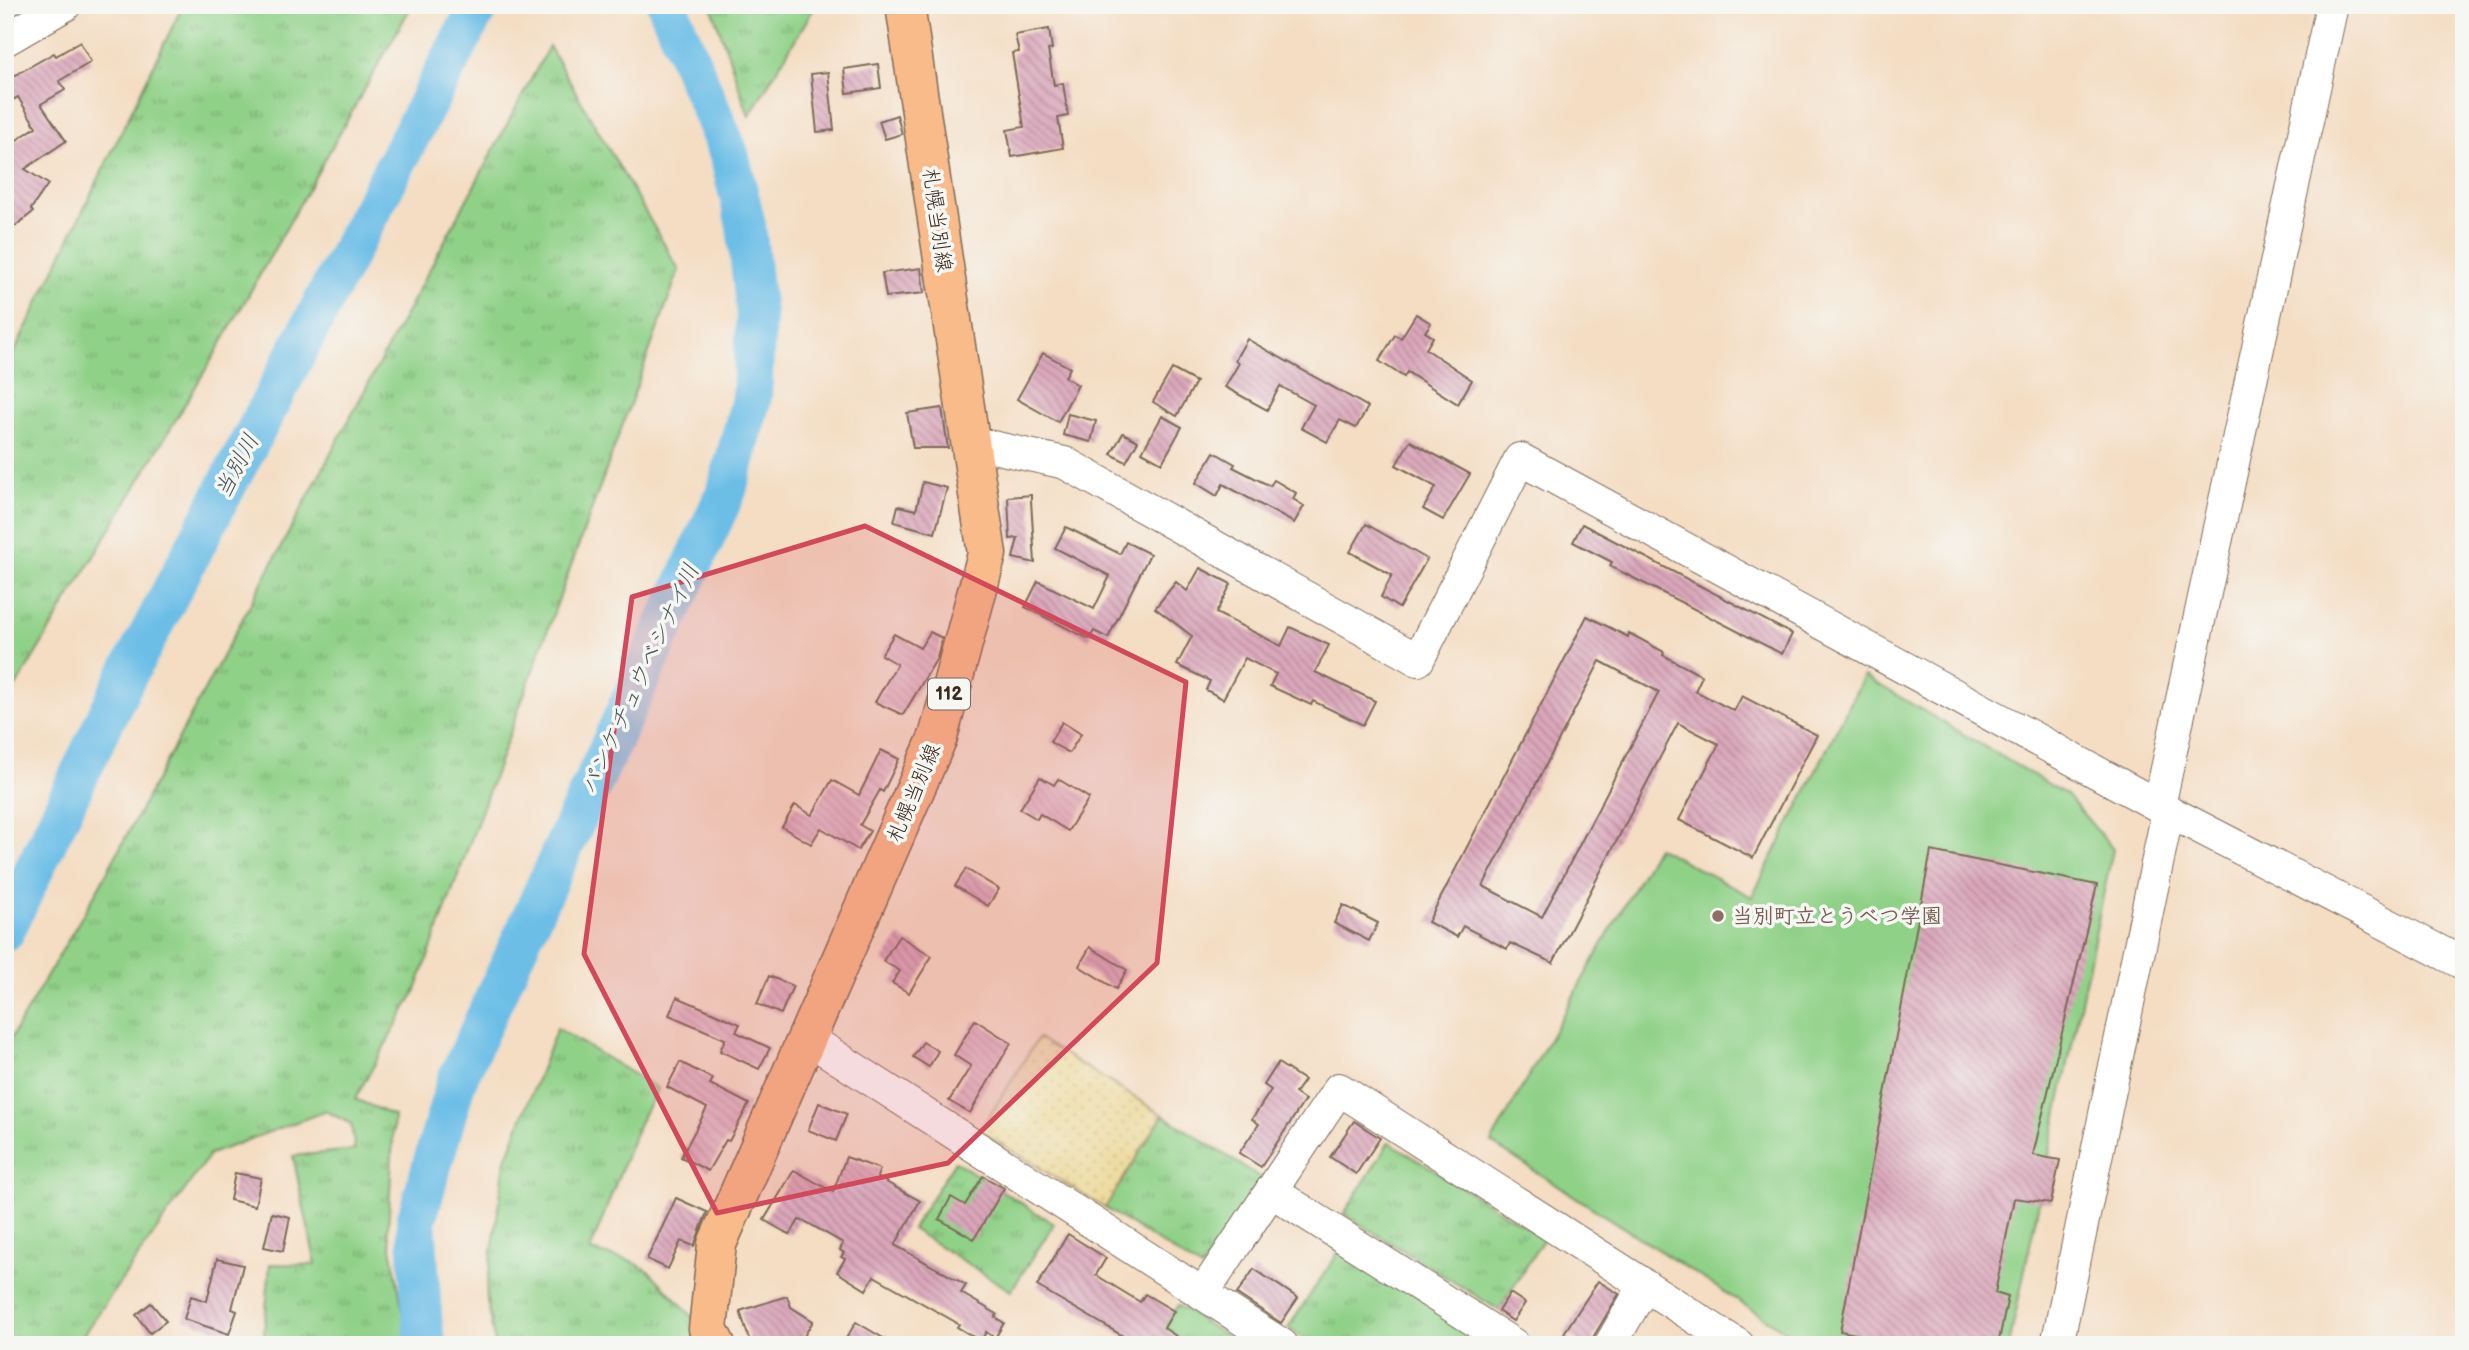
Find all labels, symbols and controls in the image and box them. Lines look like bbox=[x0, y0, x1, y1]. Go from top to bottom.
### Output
street label: 札幌当別線 bbox=[917, 166, 957, 274]
water label: 当別川 bbox=[208, 429, 266, 503]
water label: パンケチュウベシナイ川 bbox=[574, 559, 706, 799]
road number: 112 bbox=[928, 678, 970, 709]
street label: 札幌当別線 bbox=[882, 740, 946, 846]
place label: 当別町立とうべつ学園 bbox=[1732, 904, 1942, 929]
marker: 当別町立とうべつ学園 bbox=[1710, 908, 1726, 924]

